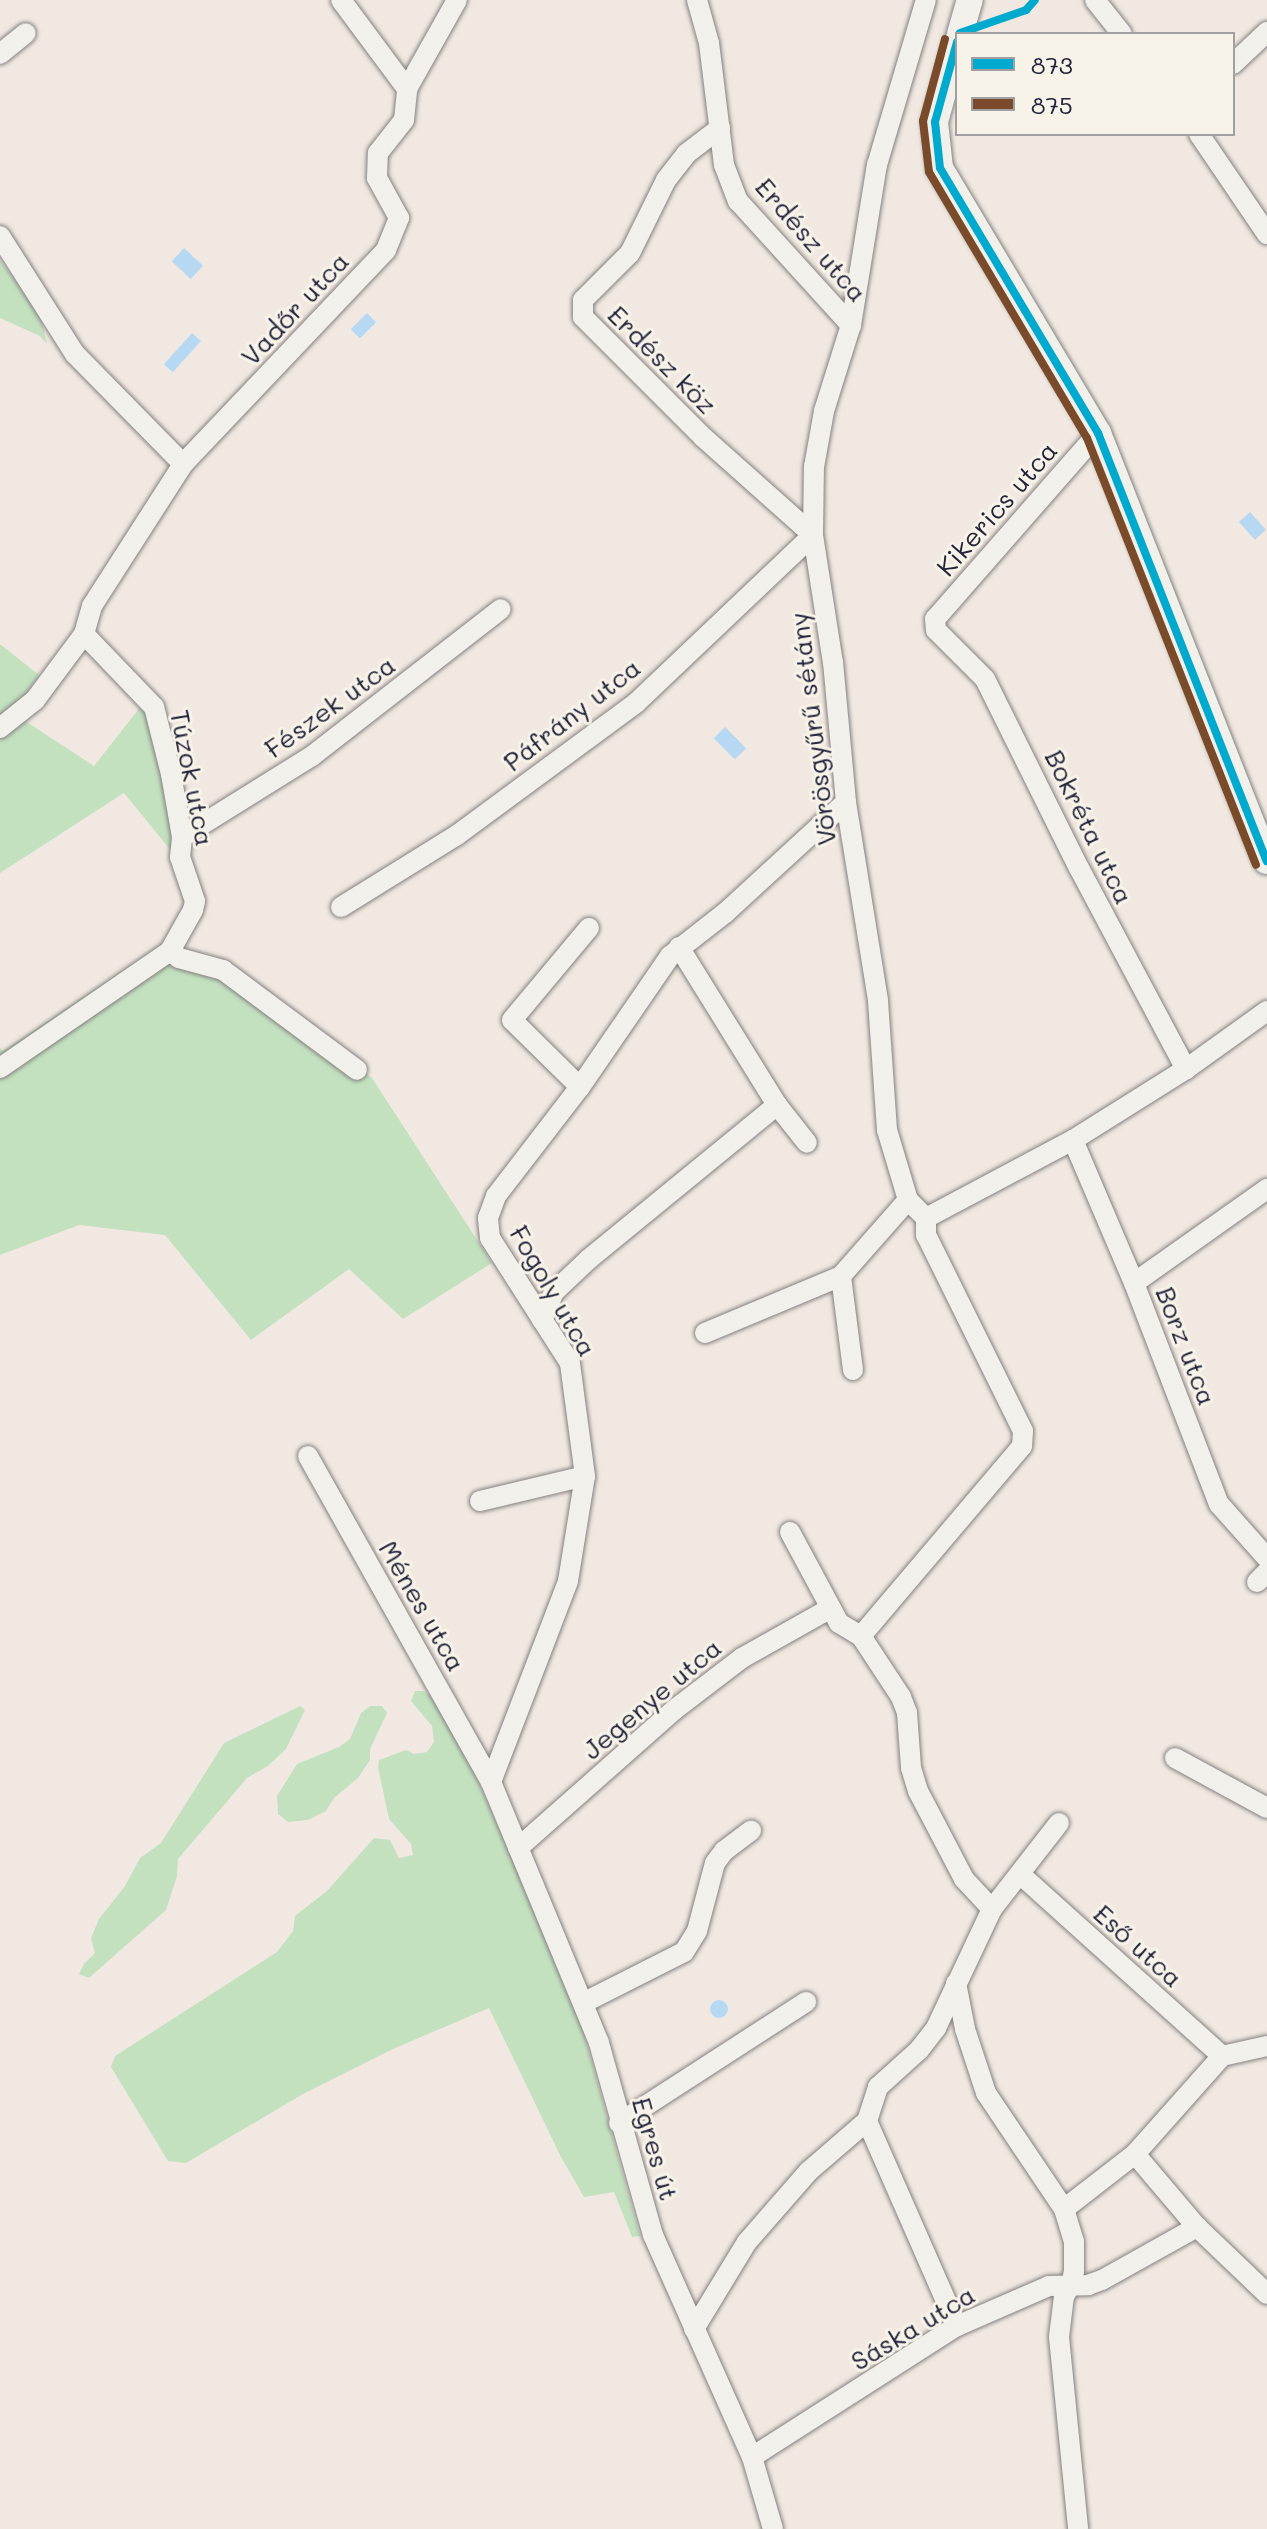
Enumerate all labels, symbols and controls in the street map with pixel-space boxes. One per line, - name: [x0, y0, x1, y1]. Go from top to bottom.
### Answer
- legend: [955, 32, 1235, 136]
- text: 873: [1031, 49, 1073, 80]
- text: 875: [1031, 89, 1073, 120]
- street label: Erdész utca: [749, 172, 873, 308]
- street label: Vadőr utca: [235, 246, 355, 372]
- street label: Erdész köz: [601, 299, 723, 421]
- street label: Kikerics utca: [930, 435, 1064, 583]
- street label: Vörösgyűrű sétány: [783, 611, 843, 847]
- street label: Fészek utca: [259, 649, 401, 765]
- street label: Páfrány utca: [497, 652, 647, 778]
- street label: Túzok utca: [164, 707, 220, 849]
- street label: Bokréta utca: [1038, 745, 1140, 909]
- street label: Fogoly utca: [503, 1220, 603, 1362]
- street label: Borz utca: [1149, 1282, 1223, 1410]
- street label: Ménes utca: [372, 1535, 472, 1677]
- street label: Jegenye utca: [576, 1632, 728, 1766]
- street label: Eső utca: [1087, 1898, 1189, 1994]
- street label: Egres út: [625, 2094, 685, 2204]
- street label: Sáska utca: [845, 2279, 981, 2377]

